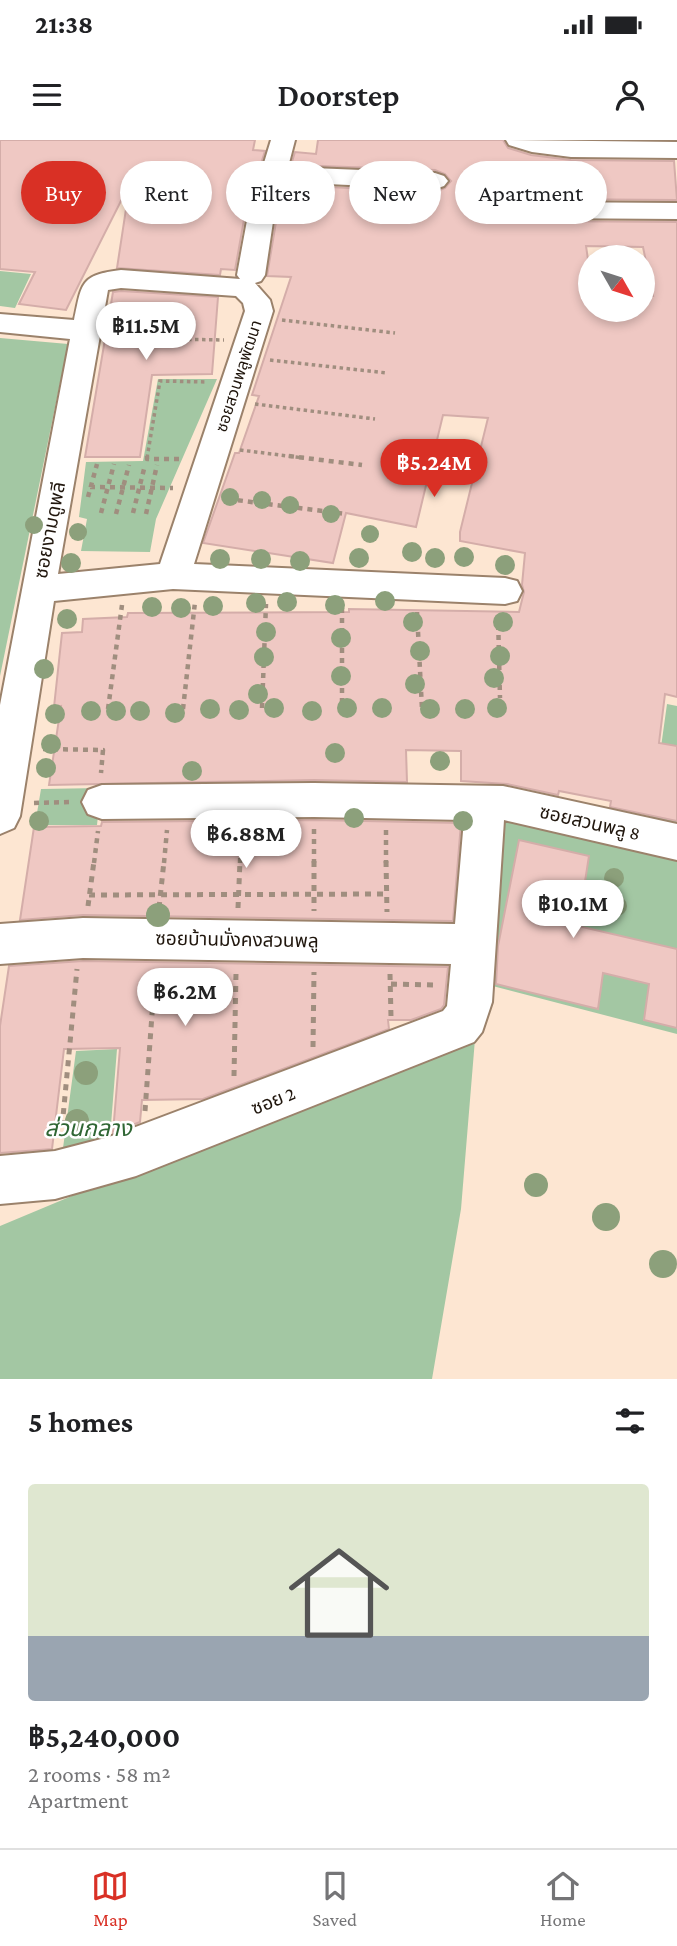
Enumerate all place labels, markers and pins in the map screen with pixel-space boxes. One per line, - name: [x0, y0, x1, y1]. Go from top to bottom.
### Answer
- pin: ฿11.5M: [89, 302, 203, 362]
- pin: ฿5.24M: [377, 440, 491, 499]
- pin: ฿6.88M: [189, 810, 303, 870]
- pin: ฿10.1M: [516, 880, 630, 940]
- pin: ฿6.2M: [136, 968, 234, 1028]

